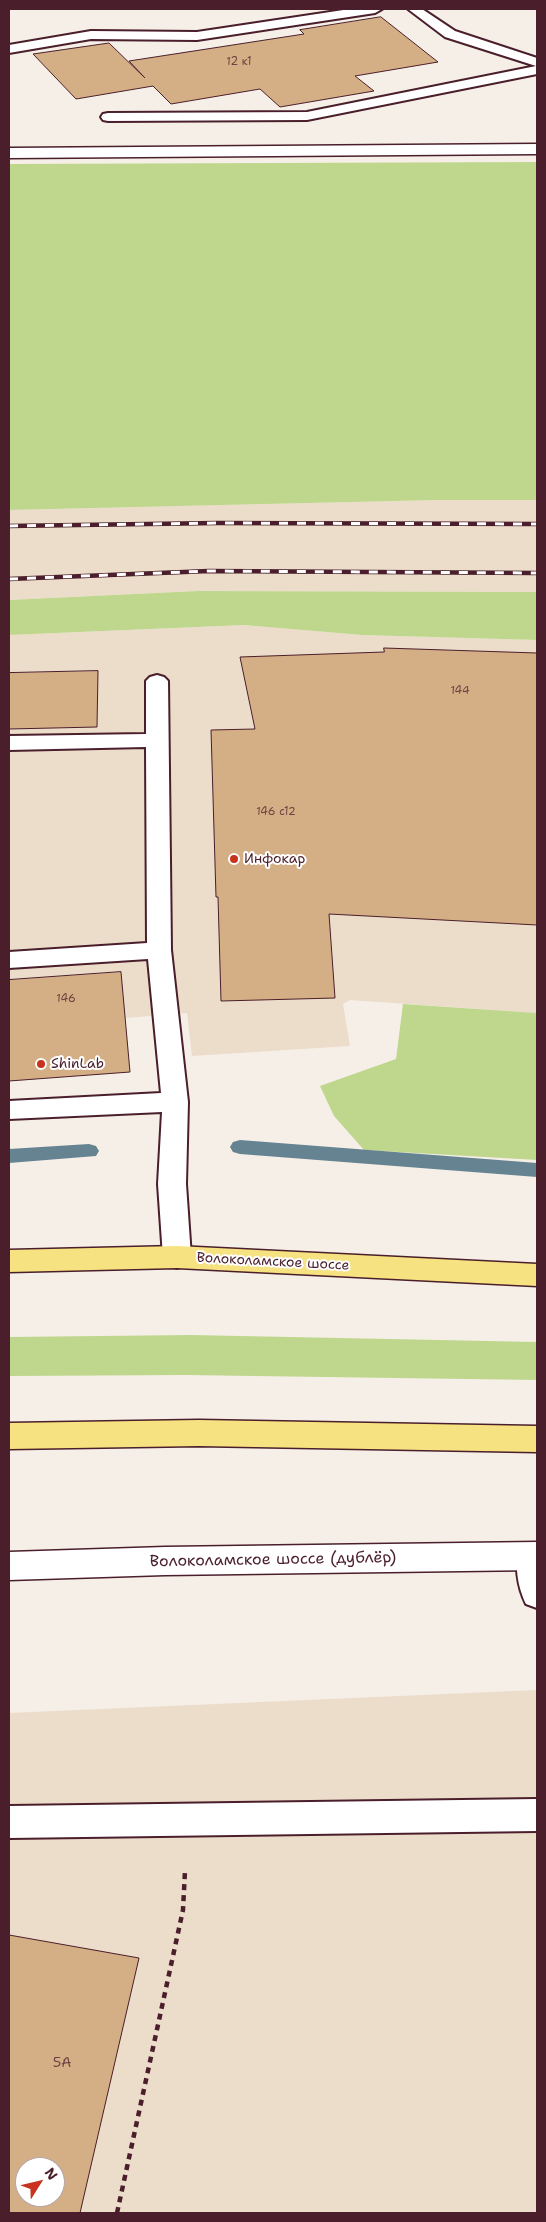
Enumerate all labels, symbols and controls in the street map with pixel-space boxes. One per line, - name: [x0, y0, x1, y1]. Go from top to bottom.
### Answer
- house number: 12 к1: [226, 55, 252, 69]
- house number: 144: [450, 684, 470, 698]
- house number: 146 с12: [256, 805, 296, 819]
- place label: Инфокар: [244, 851, 305, 867]
- marker: Инфокар: [228, 853, 240, 865]
- house number: 146: [56, 992, 76, 1006]
- place label: ShinLab: [51, 1056, 104, 1072]
- marker: ShinLab: [35, 1058, 47, 1070]
- street label: Волоколамское шоссе: [196, 1250, 350, 1274]
- street label: Волоколамское шоссе (дублёр): [150, 1548, 396, 1572]
- house number: 5А: [53, 2055, 71, 2071]
- north arrow: [15, 2157, 65, 2207]
- text: N: [41, 2164, 62, 2184]

